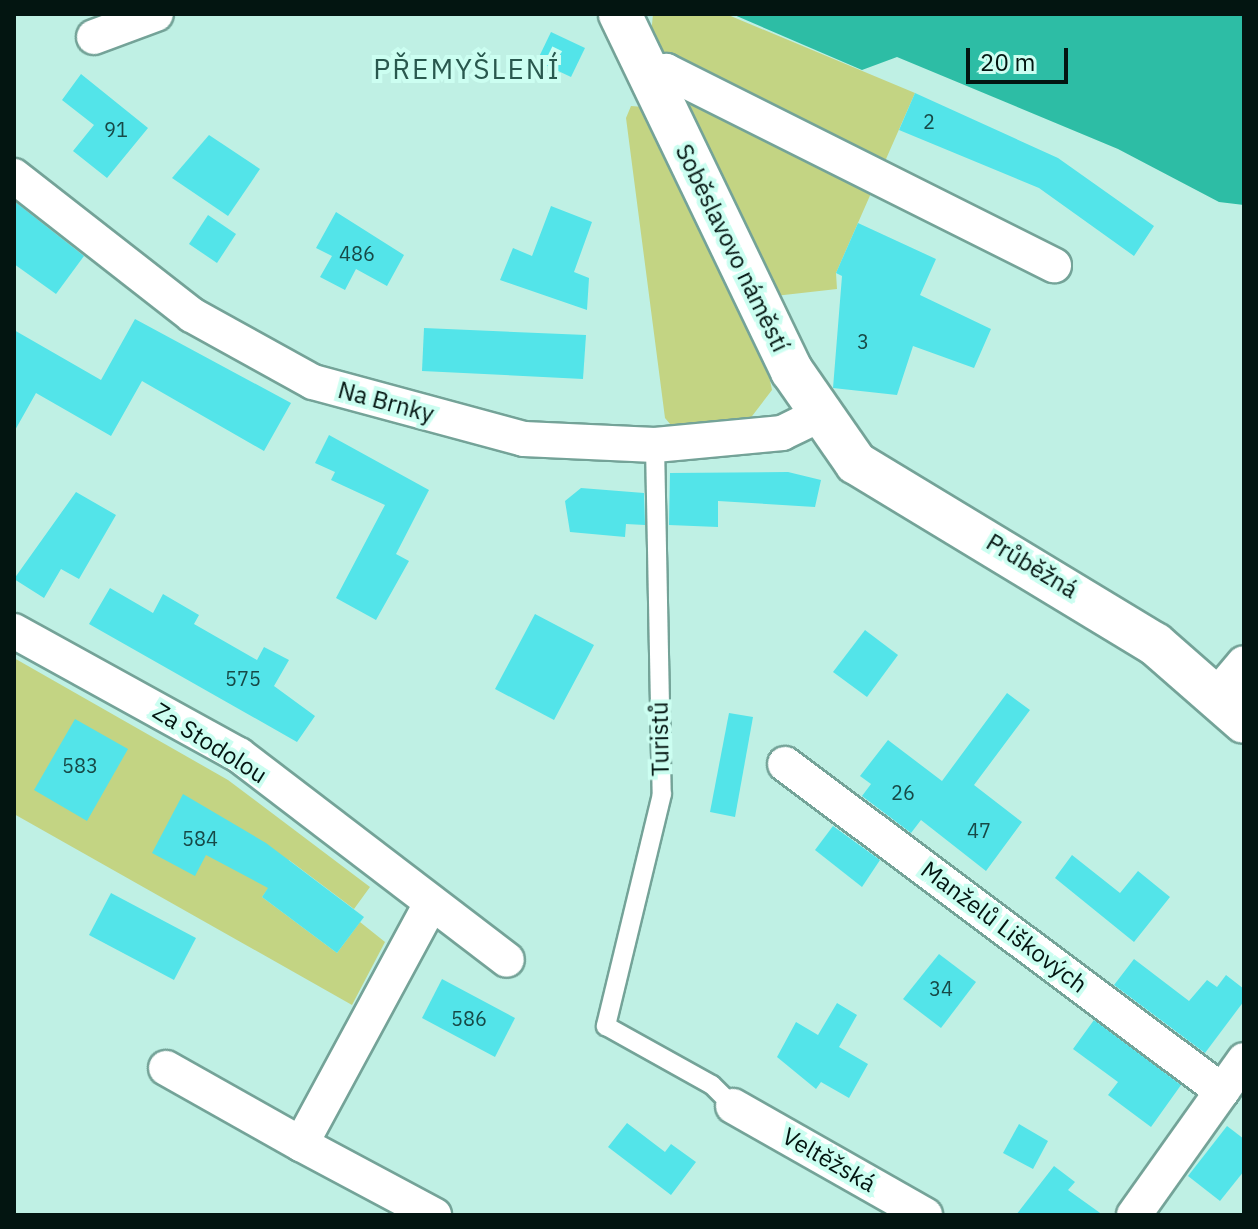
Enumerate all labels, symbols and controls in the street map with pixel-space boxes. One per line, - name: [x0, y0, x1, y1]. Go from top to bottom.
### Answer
- scale bar: [970, 32, 1072, 82]
- text: 20 m: [980, 46, 1035, 78]
- district label: PŘEMYŠLENÍ: [373, 52, 561, 86]
- house number: 2: [923, 109, 935, 133]
- house number: 91: [104, 117, 128, 141]
- street label: Soběslavovo náměstí: [669, 139, 795, 357]
- house number: 486: [339, 241, 375, 265]
- house number: 3: [857, 329, 869, 353]
- street label: Na Brnky: [335, 375, 437, 429]
- street label: Průběžná: [981, 528, 1083, 604]
- house number: 575: [225, 666, 261, 690]
- street label: Za Stodolou: [148, 697, 272, 789]
- street label: Turistů: [645, 701, 675, 777]
- house number: 583: [62, 753, 98, 777]
- house number: 26: [891, 780, 915, 804]
- house number: 47: [967, 818, 991, 842]
- house number: 584: [182, 826, 218, 850]
- street label: Manželů Liškových: [915, 855, 1093, 999]
- house number: 34: [929, 976, 953, 1000]
- house number: 586: [451, 1006, 487, 1030]
- street label: Veltěžská: [777, 1122, 881, 1198]

